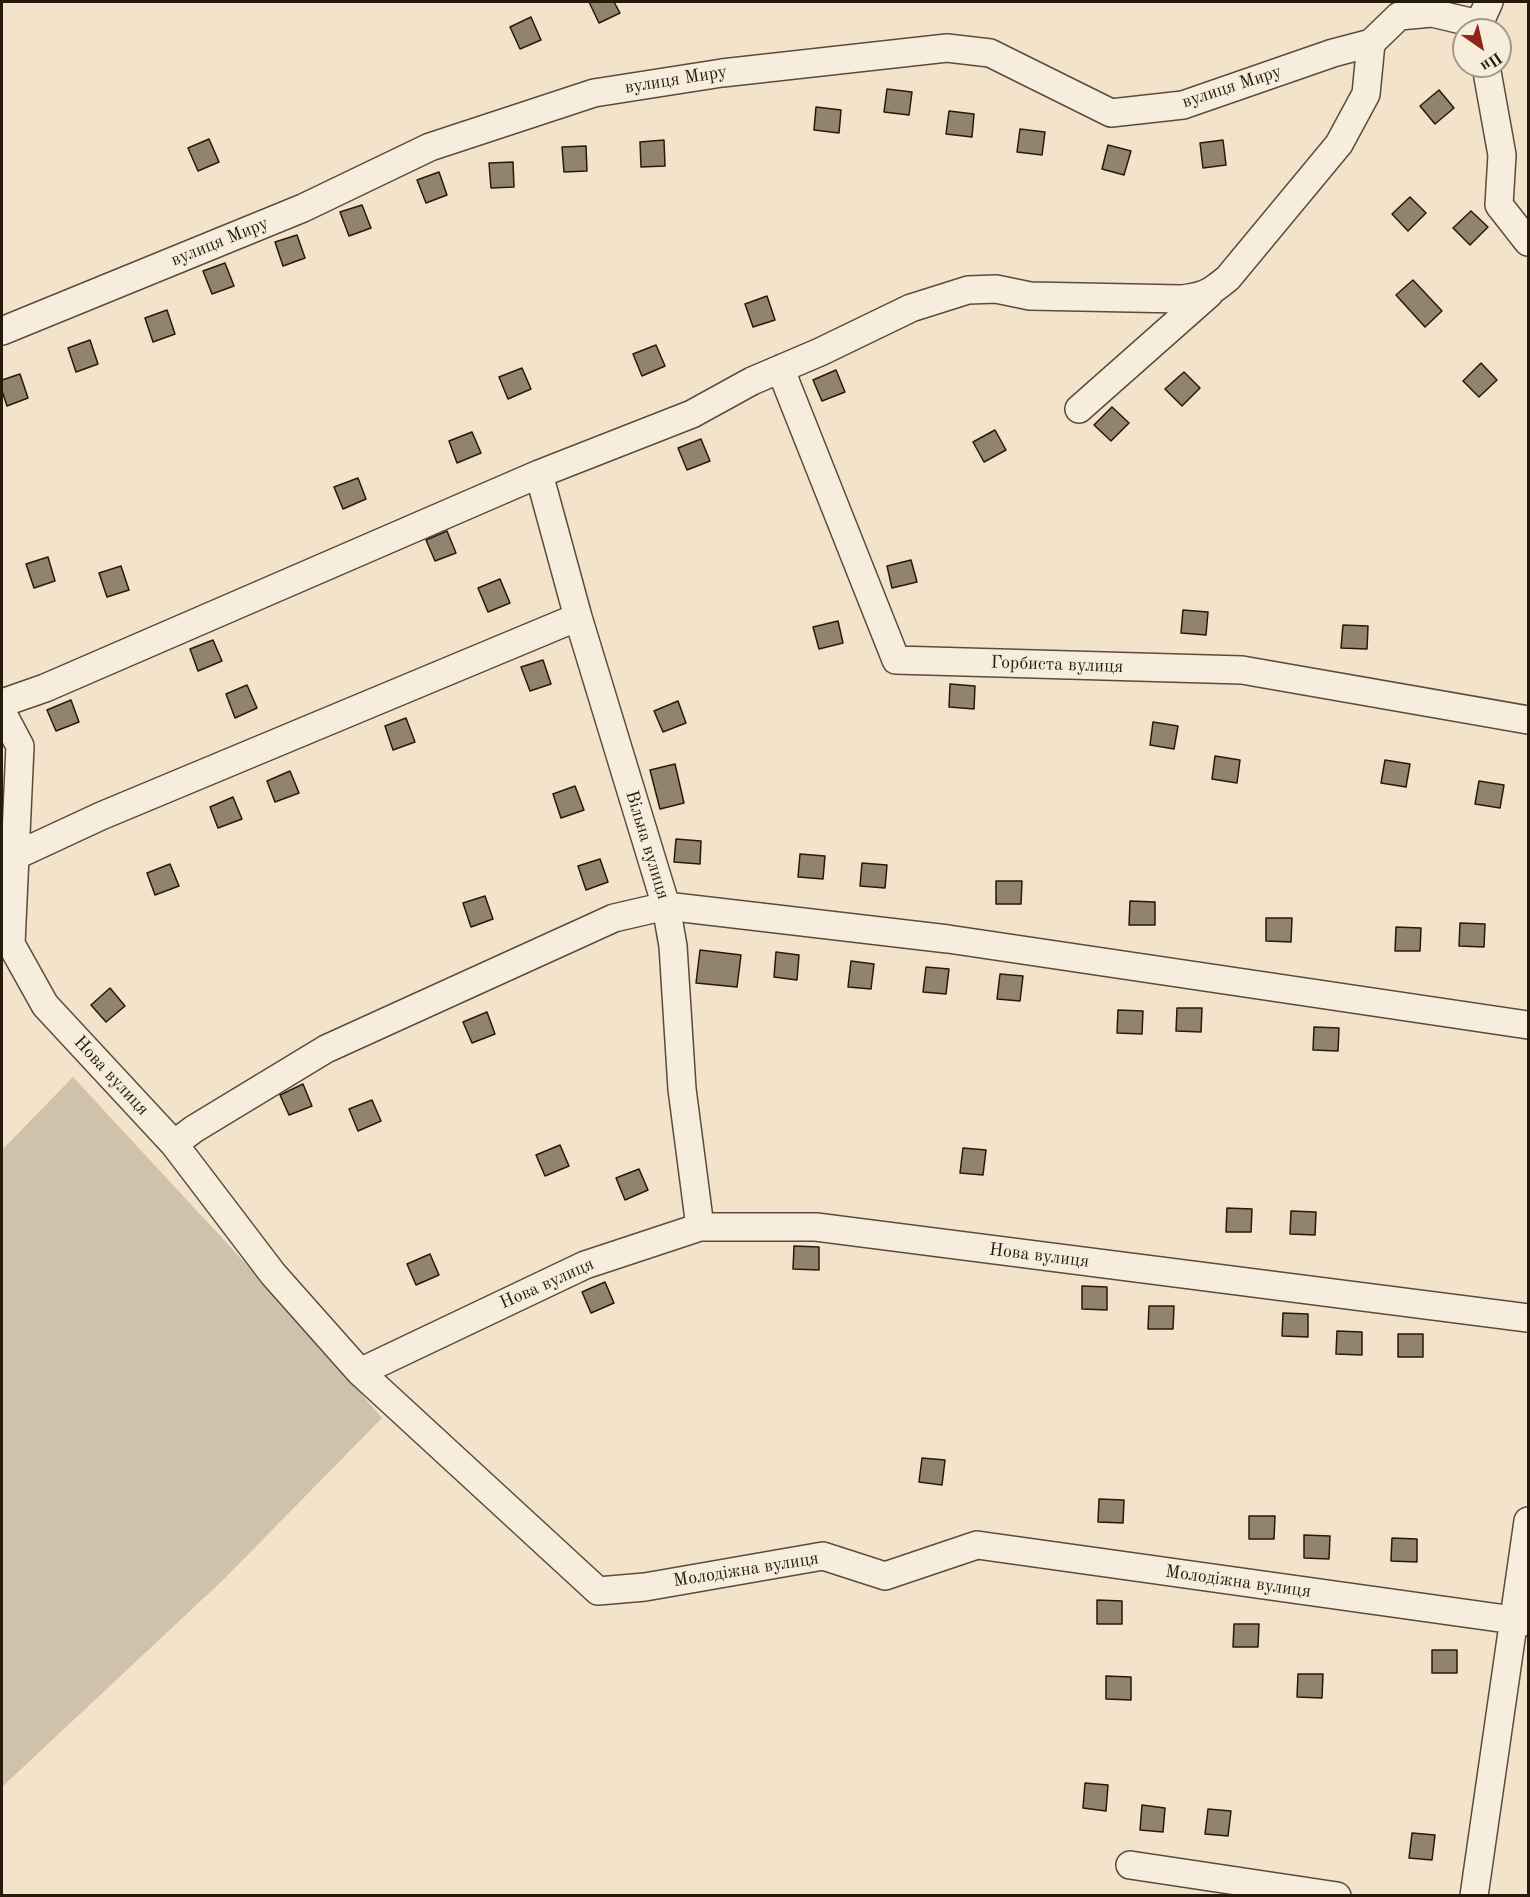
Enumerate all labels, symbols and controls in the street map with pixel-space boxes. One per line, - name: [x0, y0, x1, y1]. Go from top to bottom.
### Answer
- north arrow: [1452, 18, 1512, 78]
- text: Пн: [1477, 48, 1505, 74]
- street label: вулиця Миру: [623, 61, 729, 99]
- street label: вулиця Миру: [1179, 61, 1285, 113]
- street label: вулиця Миру: [168, 213, 272, 271]
- street label: Горбиста вулиця: [990, 652, 1124, 678]
- street label: Вільна вулиця: [620, 788, 674, 902]
- street label: Нова вулиця: [69, 1032, 153, 1120]
- street label: Нова вулиця: [988, 1239, 1090, 1273]
- street label: Нова вулиця: [497, 1254, 597, 1314]
- street label: Молодіжна вулиця: [672, 1548, 820, 1592]
- street label: Молодіжна вулиця: [1164, 1561, 1312, 1603]

